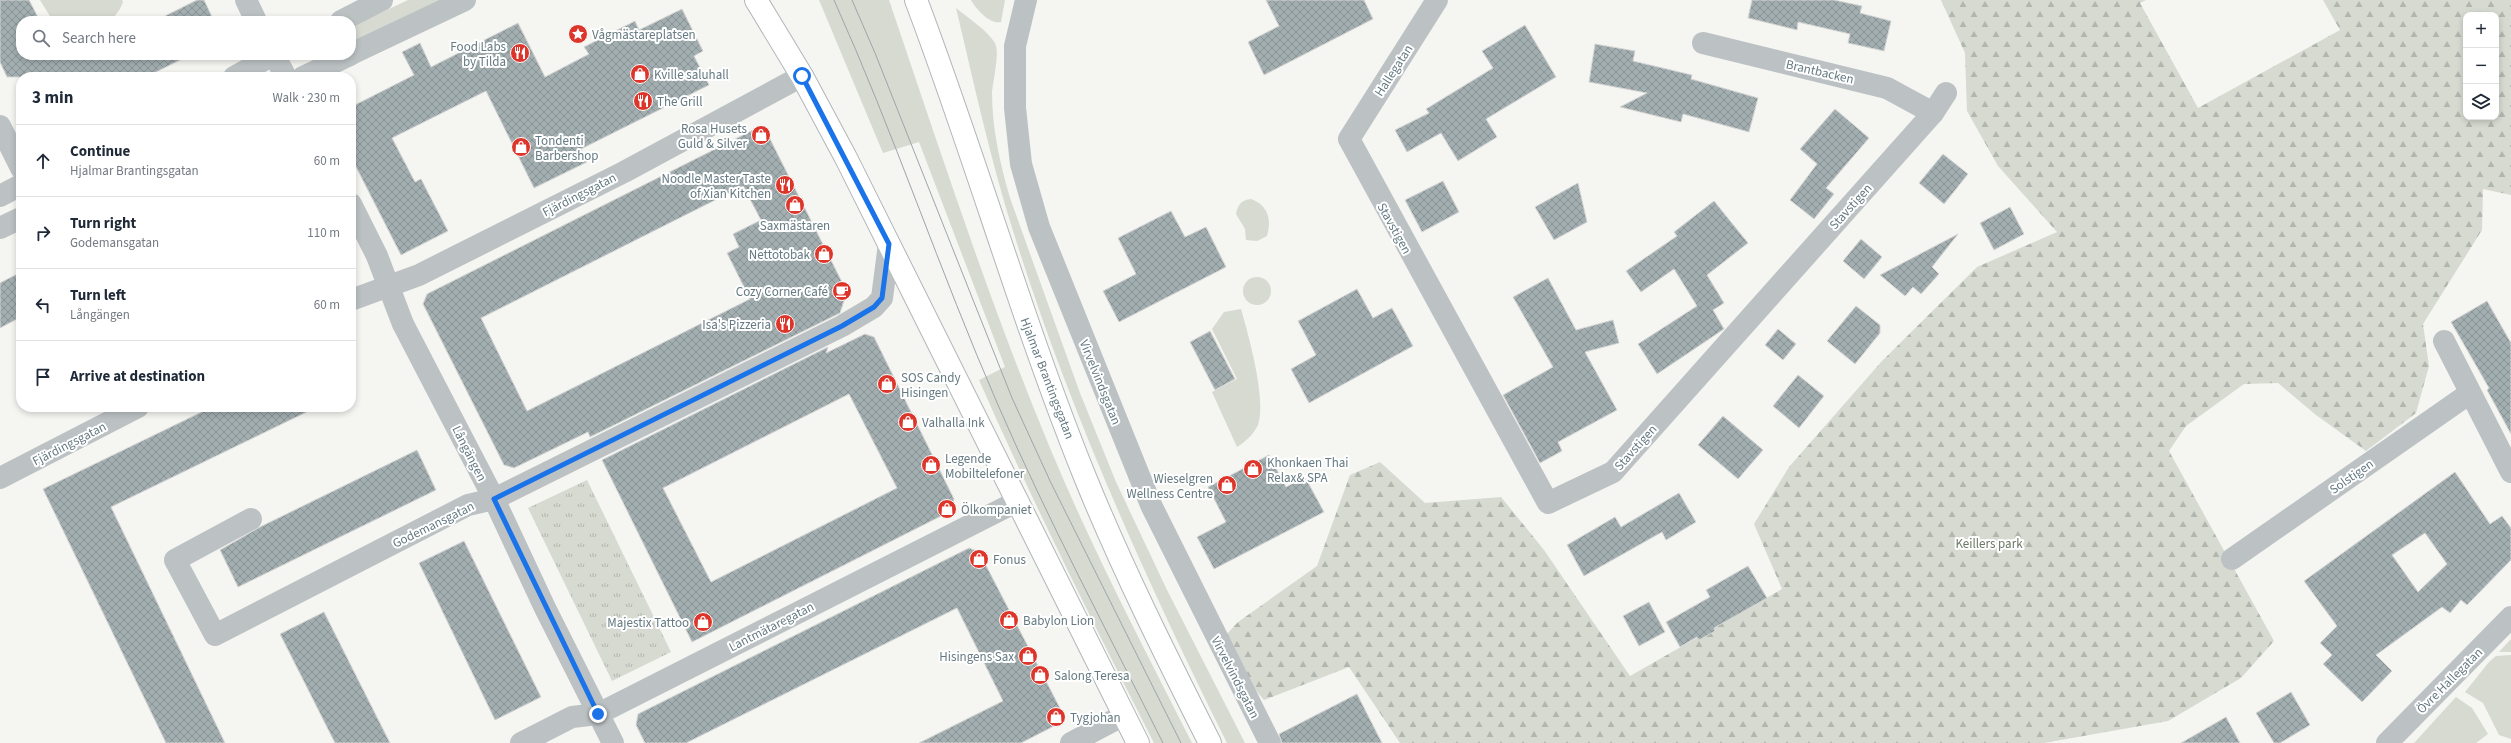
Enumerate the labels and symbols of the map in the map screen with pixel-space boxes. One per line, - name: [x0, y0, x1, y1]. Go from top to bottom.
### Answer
- place icon: Vågmästareplatsen: [567, 23, 589, 45]
- place label: Vågmästareplatsen: [592, 26, 696, 44]
- place label: Food Labs by Tilda: [450, 38, 507, 71]
- street label: Hallegatan: [1370, 41, 1417, 100]
- restaurant icon: Food Labs by Tilda: [509, 42, 531, 64]
- street label: Brantbacken: [1784, 55, 1855, 89]
- shop icon: Kville saluhall: [629, 63, 651, 85]
- place label: Kville saluhall: [654, 66, 729, 84]
- route start: [793, 67, 811, 85]
- restaurant icon: The Grill: [632, 90, 654, 112]
- place label: The Grill: [657, 93, 702, 111]
- place label: Rosa Husets Guld & Silver: [678, 120, 748, 153]
- shop icon: Rosa Husets Guld & Silver: [750, 124, 772, 146]
- place label: Tondenti Barbershop: [535, 132, 599, 165]
- shop icon: Tondenti Barbershop: [510, 136, 532, 158]
- street label: Fjärdingsgatan: [539, 169, 619, 221]
- place label: Noodle Master Taste of Xian Kitchen: [662, 170, 771, 203]
- restaurant icon: Noodle Master Taste of Xian Kitchen: [774, 174, 796, 196]
- street label: Stavstigen: [1825, 180, 1876, 234]
- shop icon: Saxmästaren: [784, 194, 806, 216]
- street label: Stavstigen: [1373, 200, 1416, 257]
- place label: Saxmästaren: [760, 217, 830, 235]
- shop icon: Nettotobak: [813, 243, 835, 265]
- place label: Nettotobak: [749, 246, 811, 264]
- cafe icon: Cozy Corner Café: [831, 280, 853, 302]
- place label: Cozy Corner Café: [736, 283, 828, 301]
- restaurant icon: Isa's Pizzeria: [774, 313, 796, 335]
- street label: Hjalmar Brantingsgatan: [1016, 315, 1079, 442]
- place label: Isa's Pizzeria: [702, 316, 771, 334]
- street label: Virvelvindsgatan: [1075, 337, 1125, 427]
- place label: SOS Candy Hisingen: [901, 369, 961, 402]
- shop icon: SOS Candy Hisingen: [876, 373, 898, 395]
- shop icon: Valhalla Ink: [897, 411, 919, 433]
- place label: Valhalla Ink: [922, 414, 985, 432]
- street label: Fjärdingsgatan: [29, 418, 109, 470]
- street label: Stavstigen: [1610, 421, 1661, 475]
- street label: Långängen: [447, 423, 491, 484]
- place label: Legende Mobiltelefoner: [945, 450, 1025, 483]
- shop icon: Legende Mobiltelefoner: [920, 454, 942, 476]
- place label: Khonkaen Thai Relax& SPA: [1267, 454, 1349, 487]
- street label: Solstigen: [2326, 455, 2377, 499]
- shop icon: Khonkaen Thai Relax& SPA: [1242, 458, 1264, 480]
- place label: Wieselgren Wellness Centre: [1126, 470, 1213, 503]
- shop icon: Wieselgren Wellness Centre: [1216, 474, 1238, 496]
- street label: Godemansgatan: [389, 497, 477, 553]
- shop icon: Ölkompaniet: [936, 498, 958, 520]
- place label: Ölkompaniet: [961, 501, 1032, 519]
- park label: Keillers park: [1955, 535, 2023, 553]
- shop icon: Fonus: [968, 548, 990, 570]
- place label: Fonus: [993, 551, 1026, 569]
- street label: Lantmätaregatan: [726, 598, 817, 656]
- shop icon: Babylon Lion: [998, 609, 1020, 631]
- shop icon: Majestix Tattoo: [692, 611, 714, 633]
- place label: Babylon Lion: [1023, 612, 1094, 630]
- place label: Majestix Tattoo: [607, 614, 689, 632]
- street label: Virvelvindsgatan: [1207, 633, 1264, 722]
- street label: Övre Hallegatan: [2413, 644, 2487, 718]
- shop icon: Hisingens Sax: [1017, 645, 1039, 667]
- place label: Hisingens Sax: [939, 648, 1014, 666]
- shop icon: Salong Teresa: [1029, 664, 1051, 686]
- place label: Salong Teresa: [1054, 667, 1130, 685]
- route end: [589, 705, 607, 723]
- shop icon: Tygjohan: [1045, 706, 1067, 728]
- place label: Tygjohan: [1070, 709, 1121, 727]

